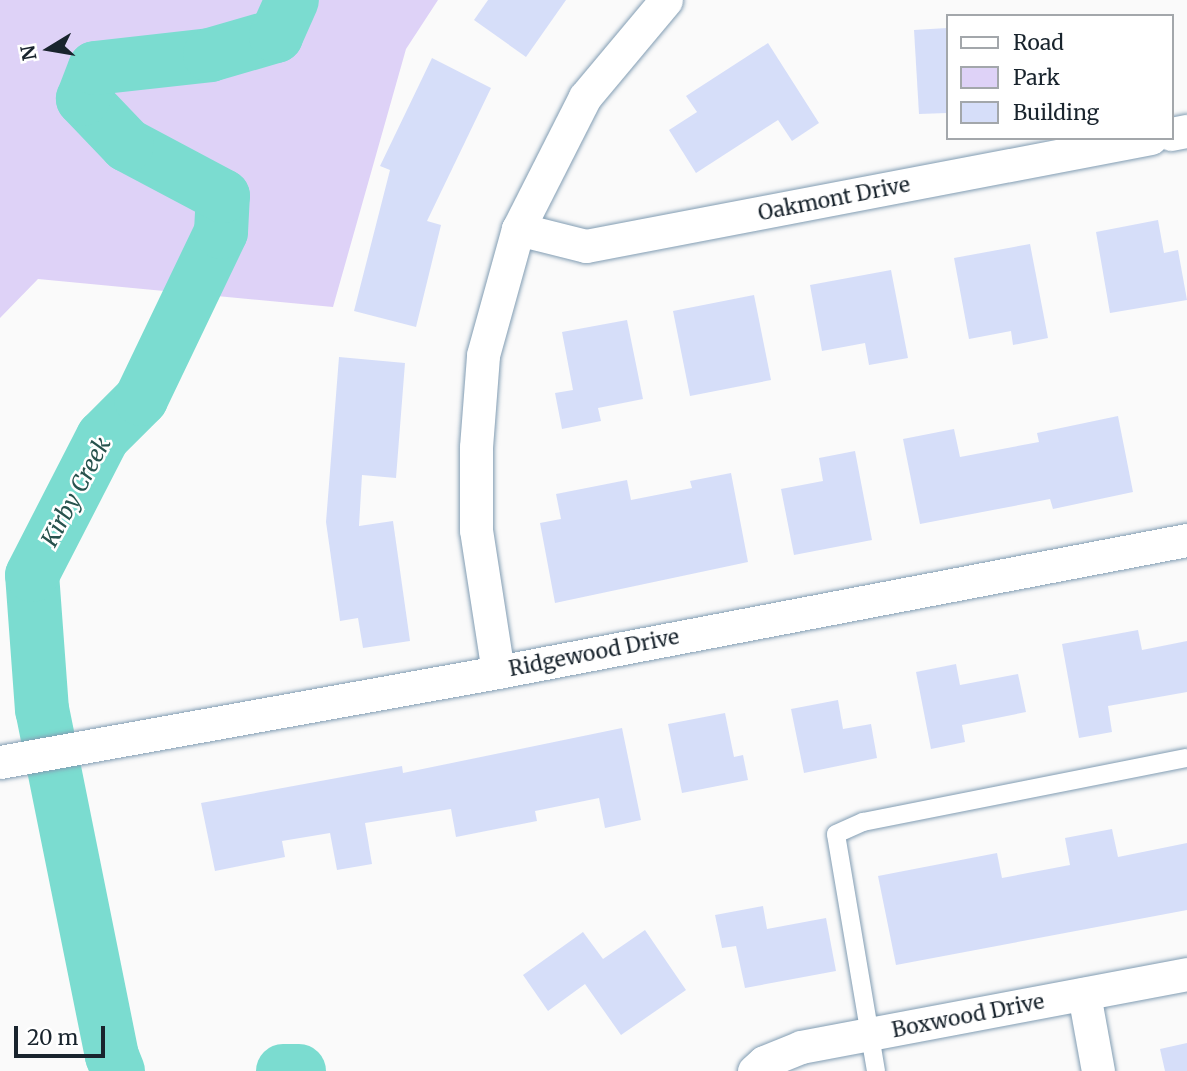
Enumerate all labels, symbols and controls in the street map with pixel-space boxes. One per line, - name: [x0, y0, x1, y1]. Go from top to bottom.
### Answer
- north arrow: [14, 14, 84, 84]
- legend: [946, 14, 1173, 140]
- text: Road: [1013, 29, 1064, 56]
- text: N: [15, 43, 42, 63]
- text: Park: [1013, 64, 1060, 91]
- text: Building: [1013, 99, 1099, 126]
- street label: Oakmont Drive: [756, 172, 912, 226]
- water label: Kirby Creek: [36, 433, 116, 551]
- street label: Ridgewood Drive: [507, 624, 681, 682]
- street label: Boxwood Drive: [890, 989, 1046, 1043]
- scale bar: [18, 1012, 108, 1056]
- text: 20 m: [27, 1024, 78, 1051]

